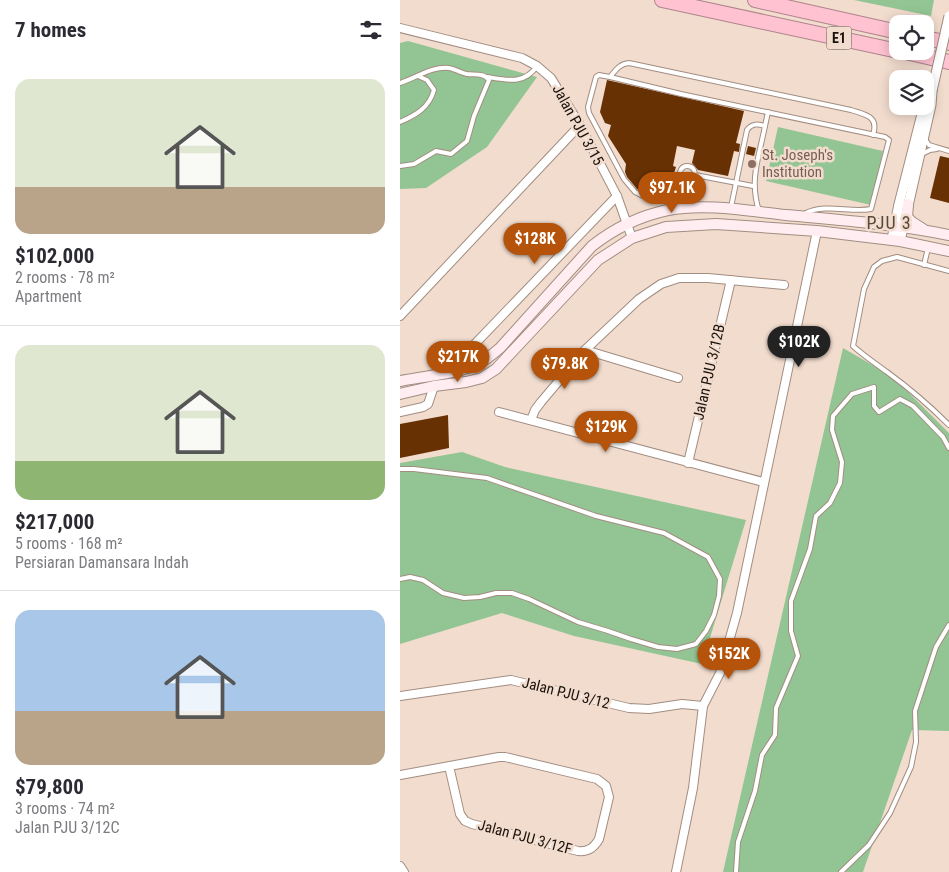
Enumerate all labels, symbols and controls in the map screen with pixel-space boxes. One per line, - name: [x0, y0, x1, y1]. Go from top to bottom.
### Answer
- map controls: [889, 15, 934, 115]
- button: locate: [889, 15, 934, 60]
- icon: filters: [357, 16, 385, 44]
- text: 7 homes: [15, 18, 86, 42]
- road number: E1: [826, 26, 852, 49]
- button: layers: [889, 70, 934, 115]
- street label: Jalan PJU 3/15: [548, 81, 608, 169]
- icon: home: [155, 112, 245, 202]
- place label: St. Joseph's Institution: [762, 146, 833, 181]
- marker: St. Joseph's Institution: [746, 158, 758, 170]
- pin: $97.1K: [631, 172, 713, 214]
- text: $97.1K: [649, 178, 695, 197]
- district label: PJU 3: [866, 212, 912, 233]
- pin: $128K: [500, 222, 570, 265]
- text: $128K: [514, 229, 556, 248]
- text: $102,000: [15, 244, 94, 268]
- text: 2 rooms · 78 m²: [15, 268, 115, 287]
- text: Apartment: [15, 287, 82, 306]
- street label: Jalan PJU 3/12B: [689, 322, 729, 422]
- pin: $102K: [764, 326, 834, 368]
- text: $102K: [778, 332, 820, 351]
- pin: $217K: [423, 340, 493, 383]
- text: $217K: [437, 347, 479, 366]
- pin: $79.8K: [524, 348, 606, 390]
- text: $79.8K: [542, 354, 588, 373]
- icon: home: [155, 377, 245, 467]
- pin: $129K: [571, 410, 641, 453]
- text: $129K: [585, 417, 627, 436]
- text: $217,000: [15, 510, 94, 534]
- text: 5 rooms · 168 m²: [15, 534, 123, 553]
- text: Persiaran Damansara Indah: [15, 553, 189, 572]
- pin: $152K: [694, 638, 764, 680]
- icon: home: [155, 642, 245, 732]
- text: $152K: [708, 644, 750, 663]
- street label: Jalan PJU 3/12: [520, 673, 612, 713]
- text: $79,800: [15, 775, 84, 799]
- text: 3 rooms · 74 m²: [15, 799, 115, 818]
- street label: Jalan PJU 3/12F: [476, 816, 574, 858]
- text: Jalan PJU 3/12C: [15, 818, 120, 837]

